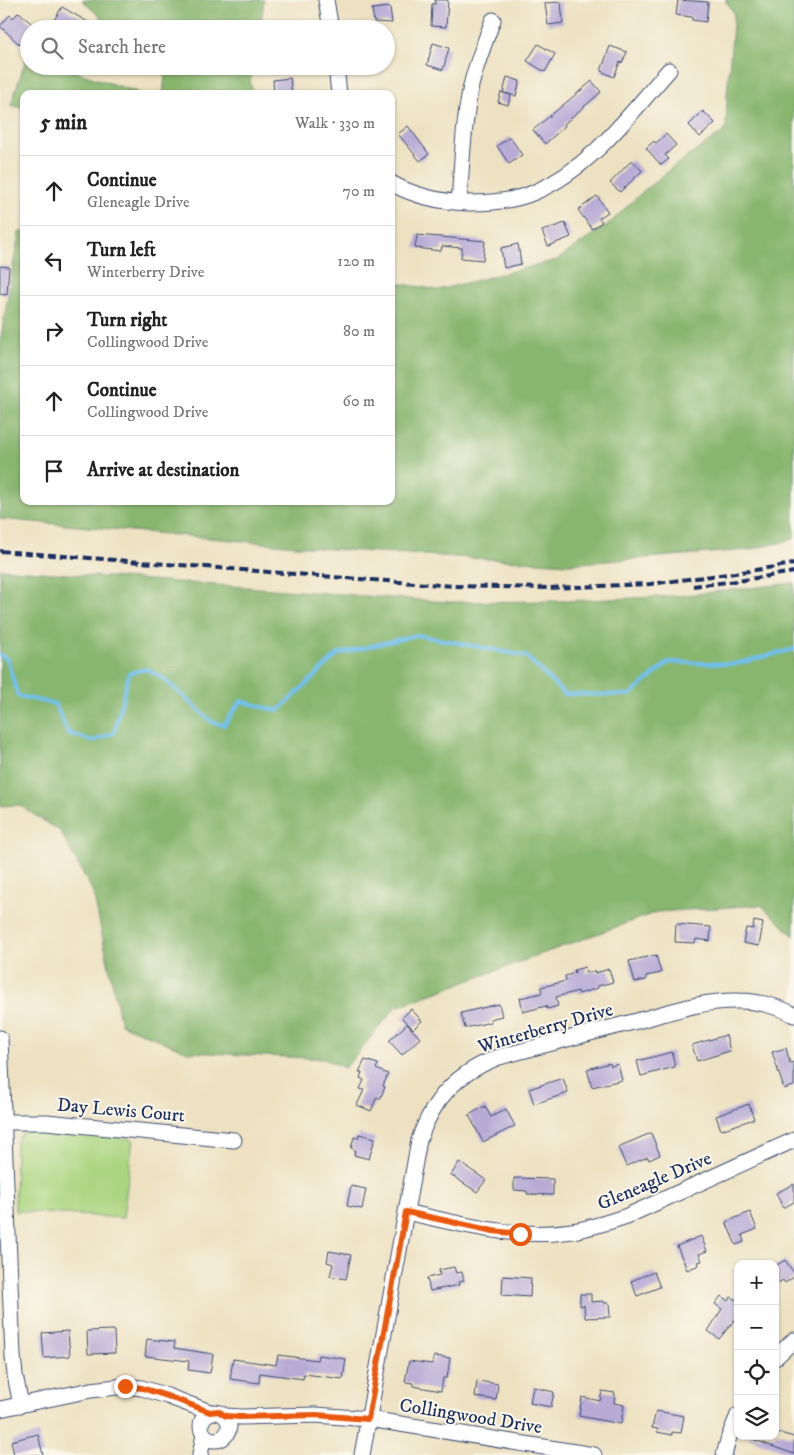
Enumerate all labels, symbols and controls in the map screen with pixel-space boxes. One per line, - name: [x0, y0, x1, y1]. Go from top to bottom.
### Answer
- search box: [20, 20, 395, 75]
- icon: search: [38, 34, 66, 62]
- text: Search here: [78, 36, 166, 59]
- text: 5 min: [40, 110, 87, 136]
- text: Walk · 330 m: [295, 113, 375, 133]
- text: Continue: [87, 169, 157, 192]
- icon: ahead: [40, 177, 68, 205]
- text: 70 m: [343, 181, 375, 201]
- text: Gleneagle Drive: [87, 192, 190, 212]
- text: Turn left: [87, 239, 156, 262]
- icon: left: [40, 247, 68, 275]
- text: 120 m: [337, 251, 375, 271]
- text: Winterberry Drive: [87, 262, 204, 282]
- text: Turn right: [87, 309, 167, 332]
- icon: right: [40, 317, 68, 345]
- text: 80 m: [343, 321, 375, 341]
- text: Collingwood Drive: [87, 332, 208, 352]
- text: Continue: [87, 379, 157, 402]
- icon: ahead: [40, 387, 68, 415]
- text: 60 m: [343, 391, 375, 411]
- text: Collingwood Drive: [87, 402, 208, 422]
- icon: arrive: [40, 457, 68, 485]
- text: Arrive at destination: [87, 459, 239, 482]
- street label: Winterberry Drive: [474, 998, 616, 1059]
- street label: Day Lewis Court: [56, 1093, 186, 1128]
- street label: Gleneagle Drive: [594, 1147, 715, 1216]
- route start: [509, 1223, 532, 1246]
- map controls: [734, 1260, 779, 1440]
- button: +: [734, 1260, 779, 1305]
- button: −: [734, 1305, 779, 1350]
- button: locate: [734, 1350, 779, 1395]
- route end: [114, 1375, 137, 1398]
- street label: Collingwood Drive: [398, 1394, 544, 1439]
- button: layers: [734, 1395, 779, 1440]

